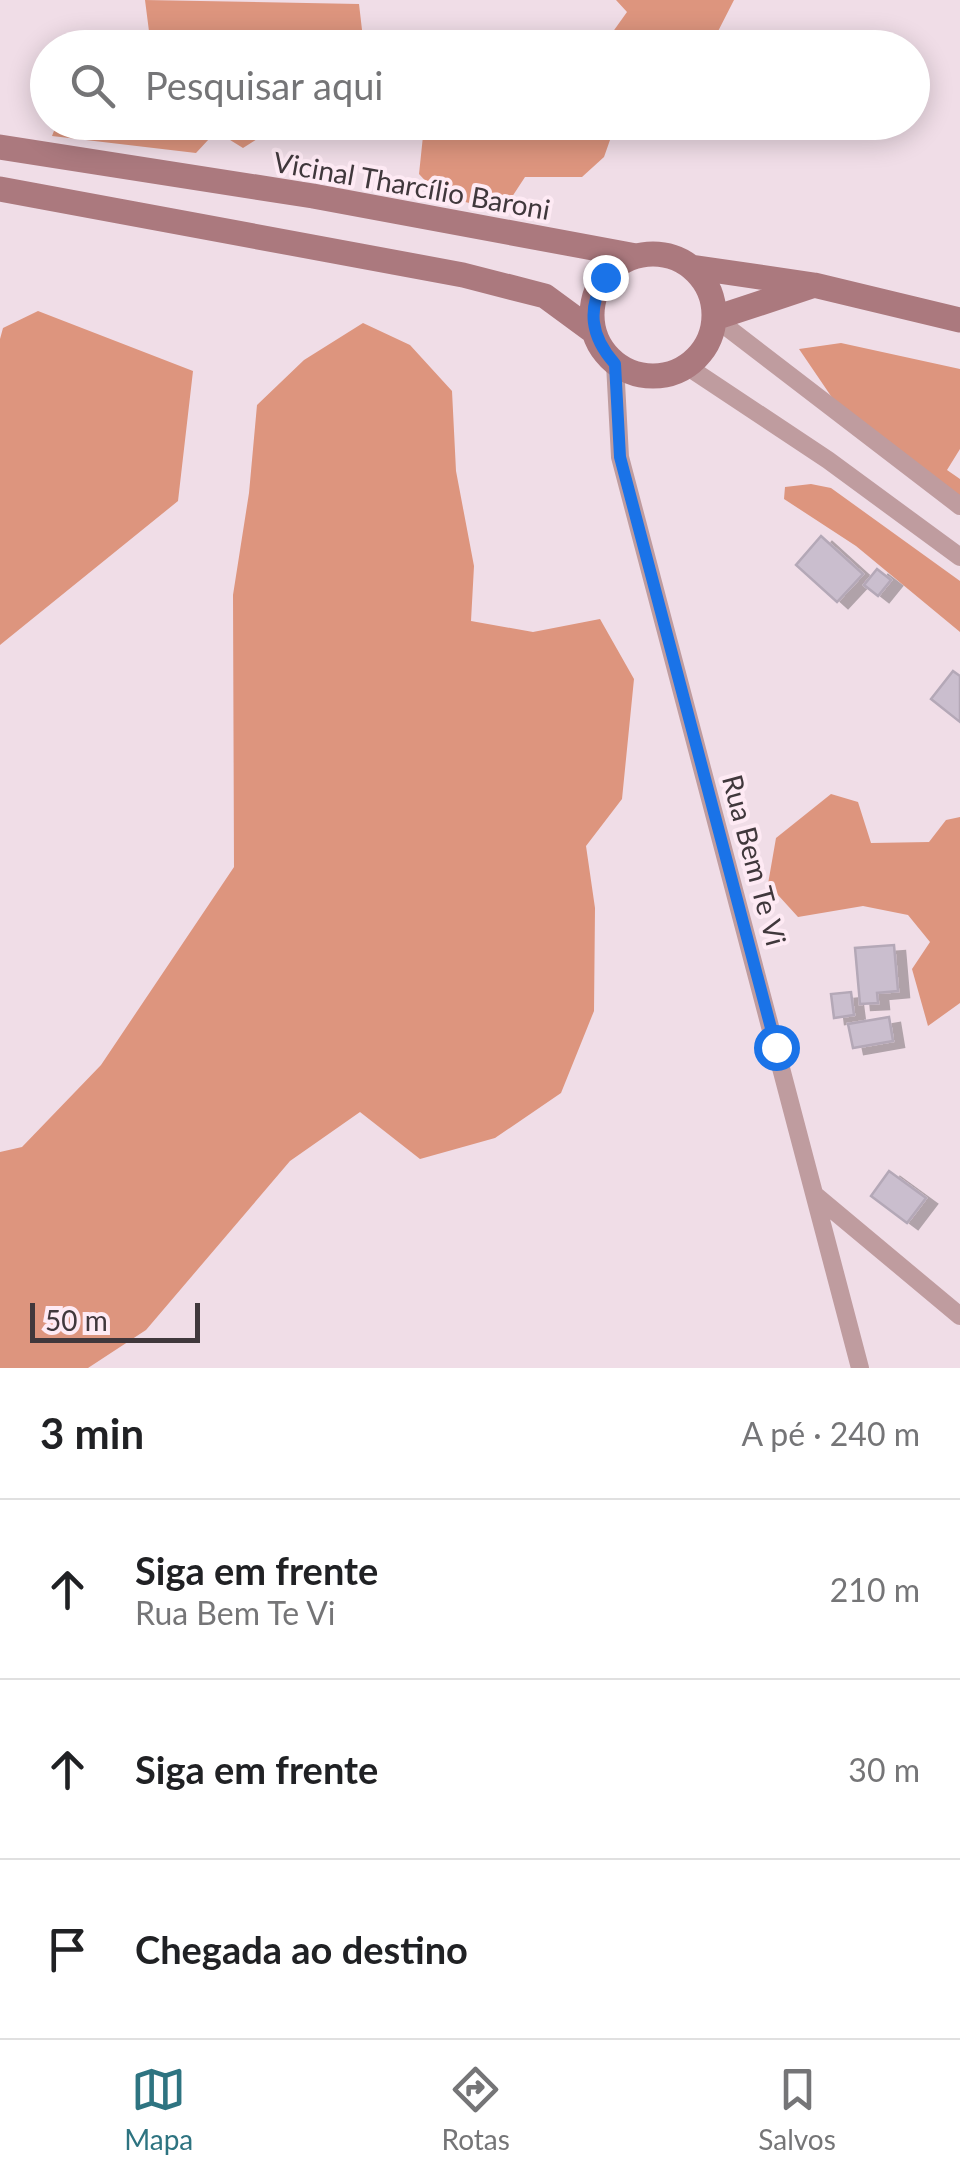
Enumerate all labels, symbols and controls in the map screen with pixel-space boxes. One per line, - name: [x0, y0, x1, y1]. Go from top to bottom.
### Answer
- search box: [30, 30, 930, 140]
- icon: search: [65, 58, 120, 113]
- text: Pesquisar aqui: [145, 62, 384, 108]
- street label: Vicinal Tharcílio Baroni: [271, 144, 553, 226]
- route end: [583, 255, 629, 301]
- street label: Rua Bem Te Vi: [716, 771, 794, 949]
- route start: [754, 1025, 800, 1071]
- scale bar: [30, 1298, 200, 1342]
- text: 50 m: [45, 1303, 108, 1337]
- text: 3 min: [40, 1408, 144, 1458]
- text: A pé · 240 m: [741, 1414, 920, 1453]
- text: Siga em frente: [135, 1547, 378, 1593]
- icon: ahead: [40, 1562, 95, 1617]
- text: 210 m: [830, 1570, 920, 1609]
- text: Rua Bem Te Vi: [135, 1593, 336, 1632]
- icon: ahead: [40, 1742, 95, 1797]
- text: Siga em frente: [135, 1746, 378, 1792]
- text: 30 m: [848, 1750, 920, 1789]
- icon: arrive: [40, 1922, 95, 1977]
- text: Chegada ao destino: [135, 1926, 468, 1972]
- tab: Mapa: [124, 2062, 193, 2156]
- tab: Rotas: [442, 2062, 510, 2156]
- tab: Salvos: [758, 2062, 836, 2156]

